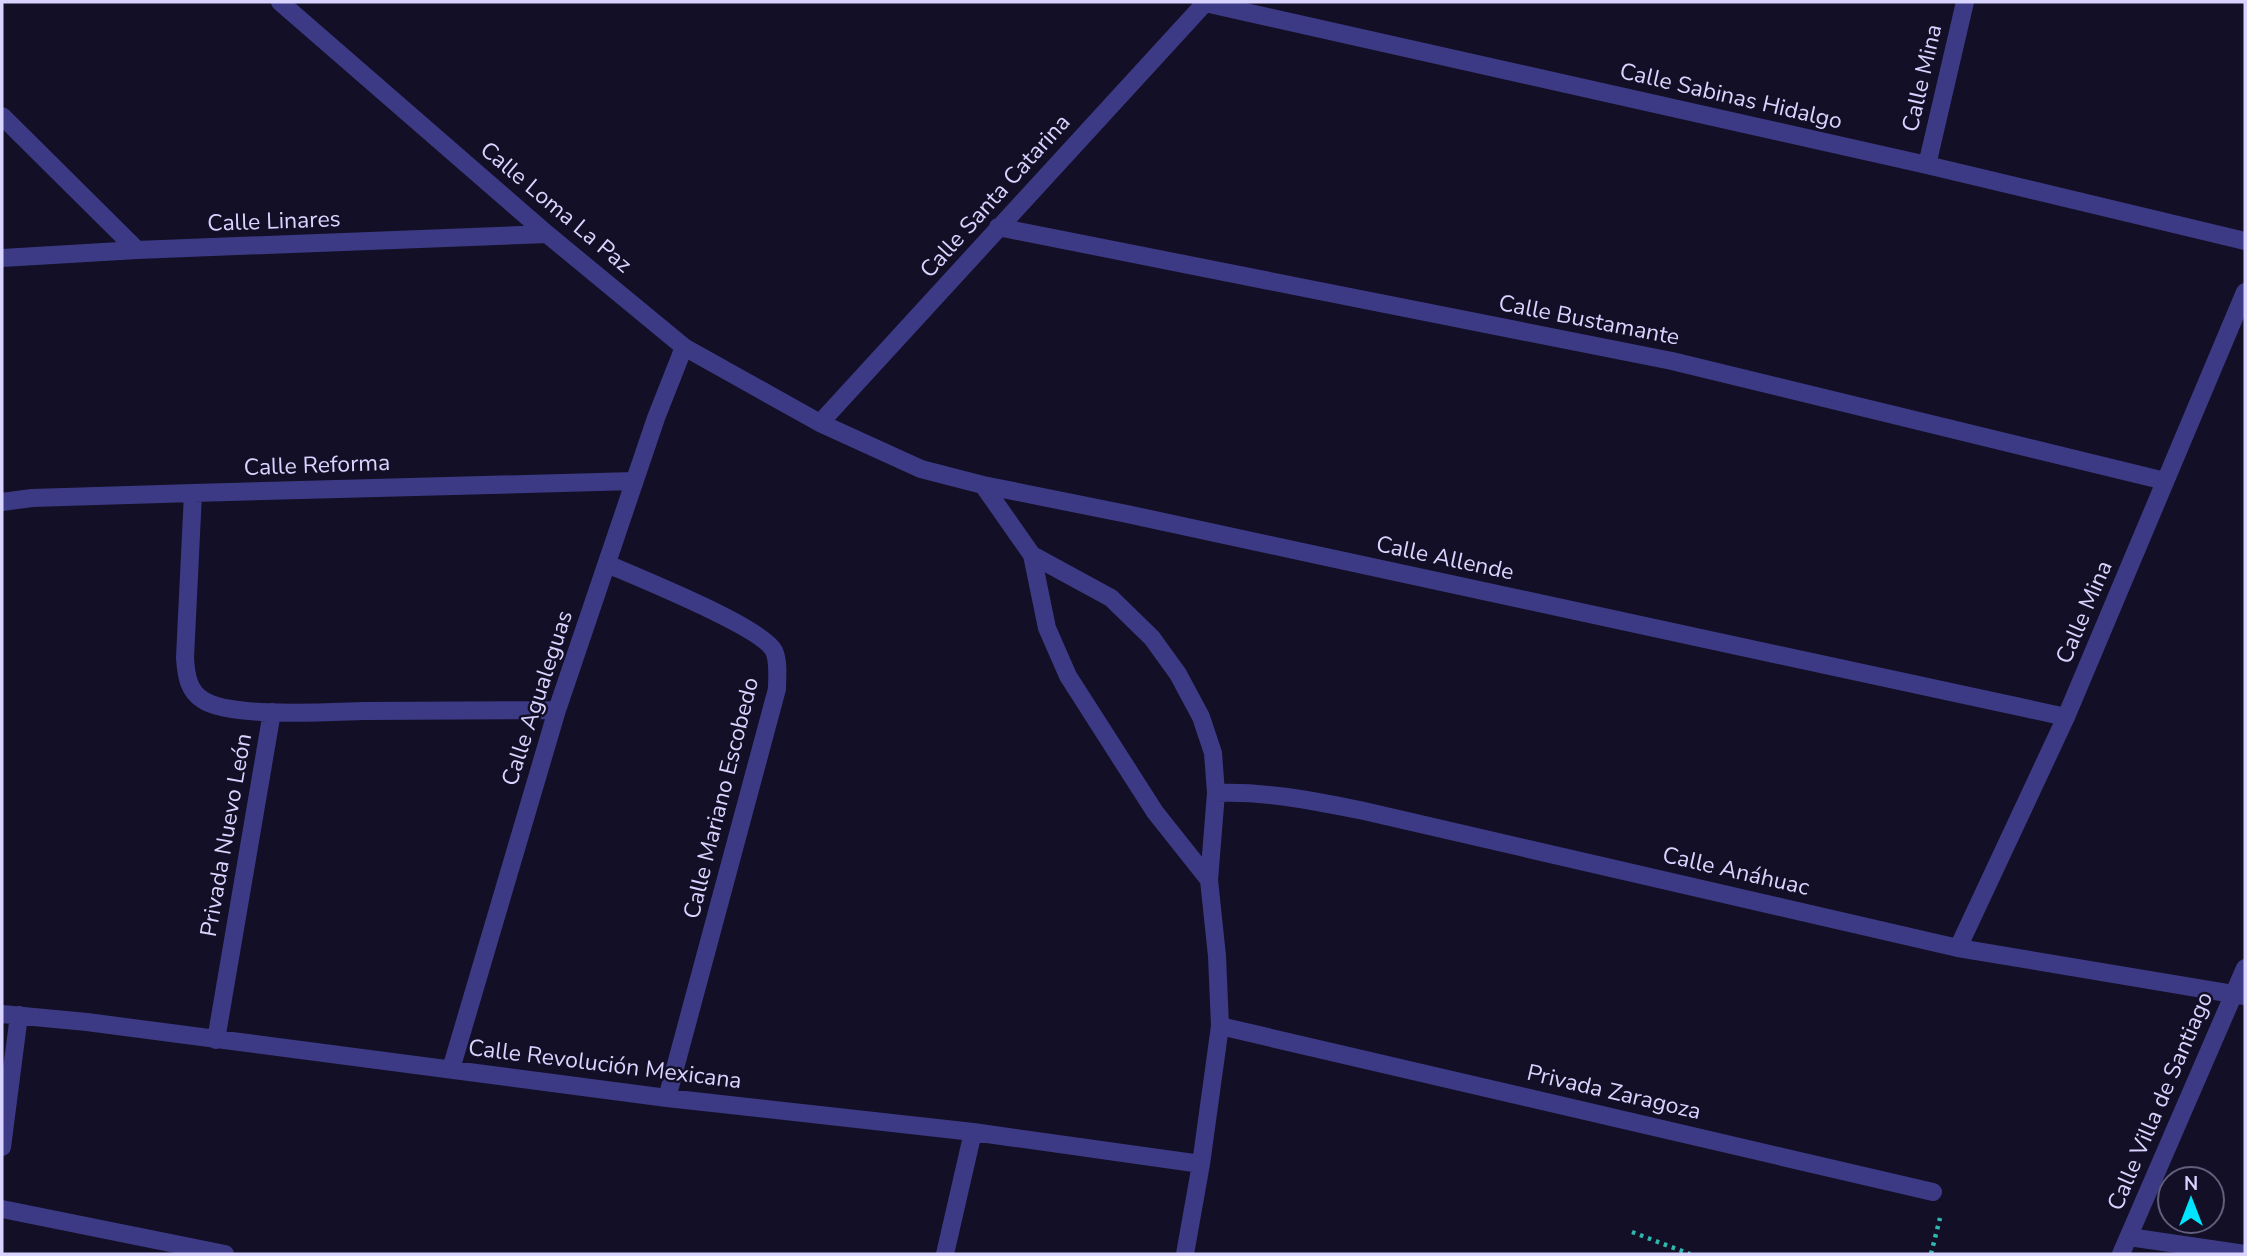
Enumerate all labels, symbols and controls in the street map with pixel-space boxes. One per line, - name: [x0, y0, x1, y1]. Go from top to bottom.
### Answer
- street label: Calle Mina: [1895, 21, 1949, 135]
- street label: Calle Sabinas Hidalgo: [1617, 55, 1845, 137]
- street label: Calle Santa Catarina: [913, 107, 1077, 285]
- street label: Calle Loma La Paz: [474, 134, 638, 280]
- street label: Calle Linares: [207, 203, 341, 239]
- street label: Calle Bustamante: [1496, 287, 1682, 353]
- street label: Calle Reforma: [243, 447, 391, 483]
- street label: Calle Allende: [1373, 528, 1517, 588]
- street label: Calle Mina: [2048, 556, 2120, 668]
- street label: Calle Agualeguas: [494, 606, 580, 790]
- street label: Calle Mariano Escobedo: [676, 674, 766, 922]
- street label: Privada Nuevo León: [193, 731, 259, 939]
- street label: Calle Anáhuac: [1660, 839, 1813, 903]
- street label: Calle Villa de Santiago: [2100, 987, 2220, 1215]
- street label: Calle Revolución Mexicana: [466, 1032, 744, 1096]
- street label: Privada Zaragoza: [1524, 1057, 1704, 1127]
- north arrow: [2156, 1165, 2226, 1235]
- text: N: [2184, 1171, 2198, 1197]

